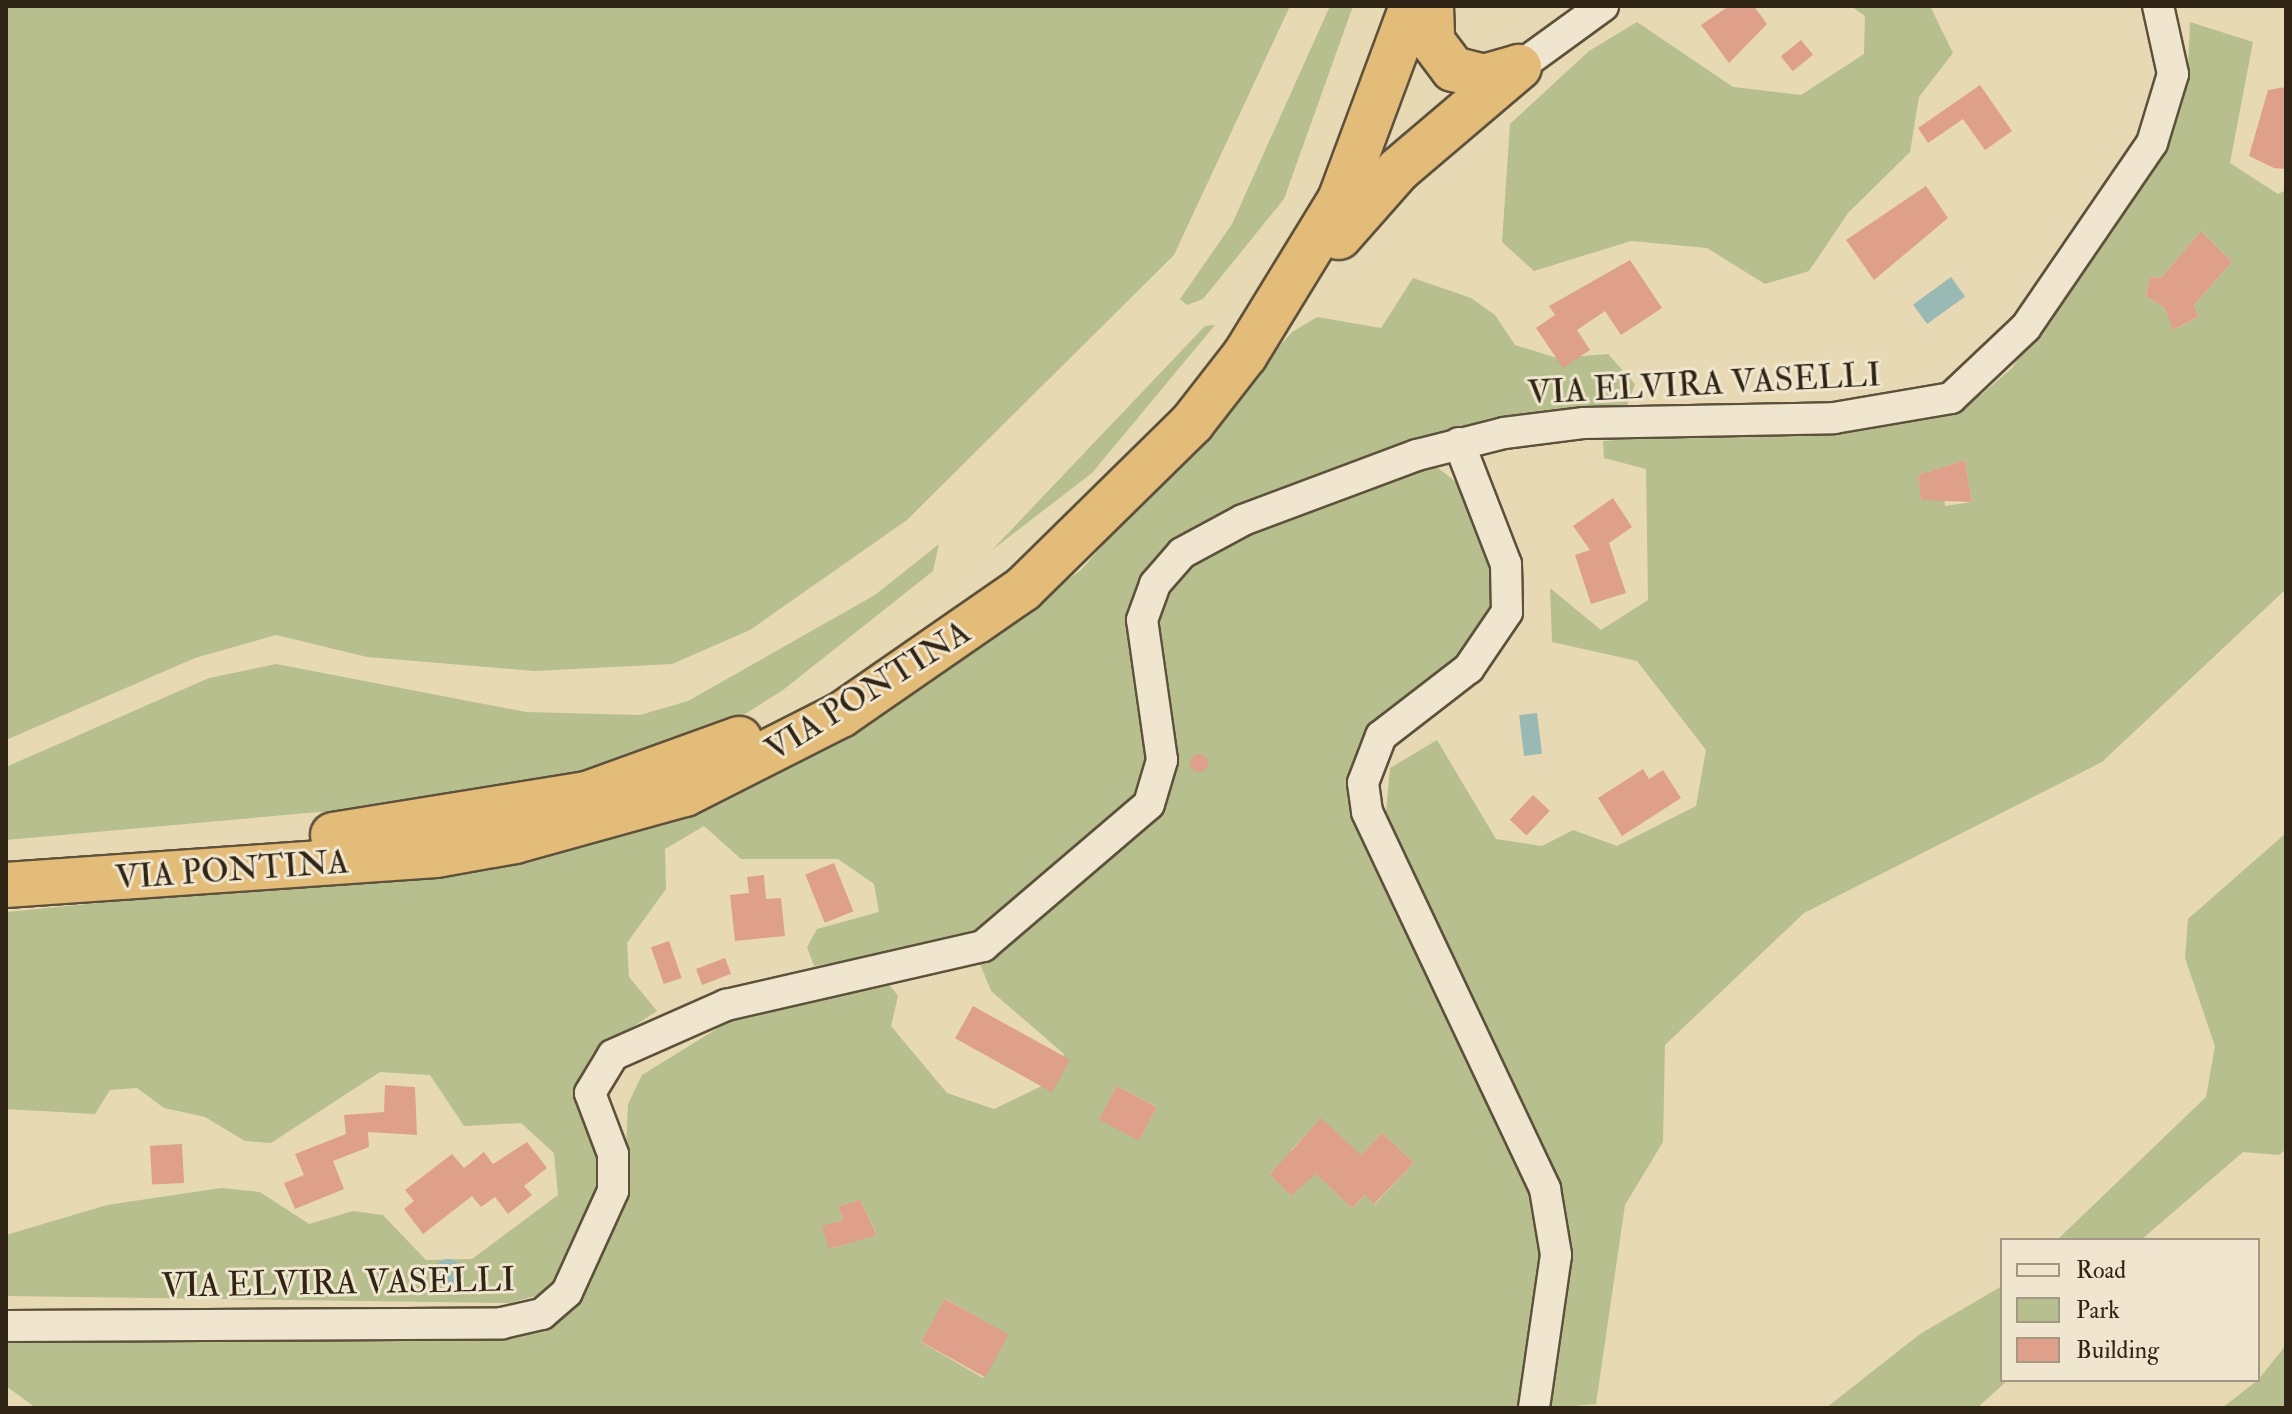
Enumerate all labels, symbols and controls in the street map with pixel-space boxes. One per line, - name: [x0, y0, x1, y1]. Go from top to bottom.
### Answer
- street label: VIA ELVIRA VASELLI: [1526, 354, 1882, 414]
- street label: VIA PONTINA: [758, 612, 978, 770]
- street label: VIA PONTINA: [114, 841, 350, 899]
- legend: [2000, 1238, 2260, 1382]
- text: Road: [2076, 1255, 2126, 1286]
- street label: VIA ELVIRA VASELLI: [161, 1260, 515, 1306]
- text: Park: [2076, 1295, 2120, 1326]
- text: Building: [2076, 1335, 2159, 1366]

